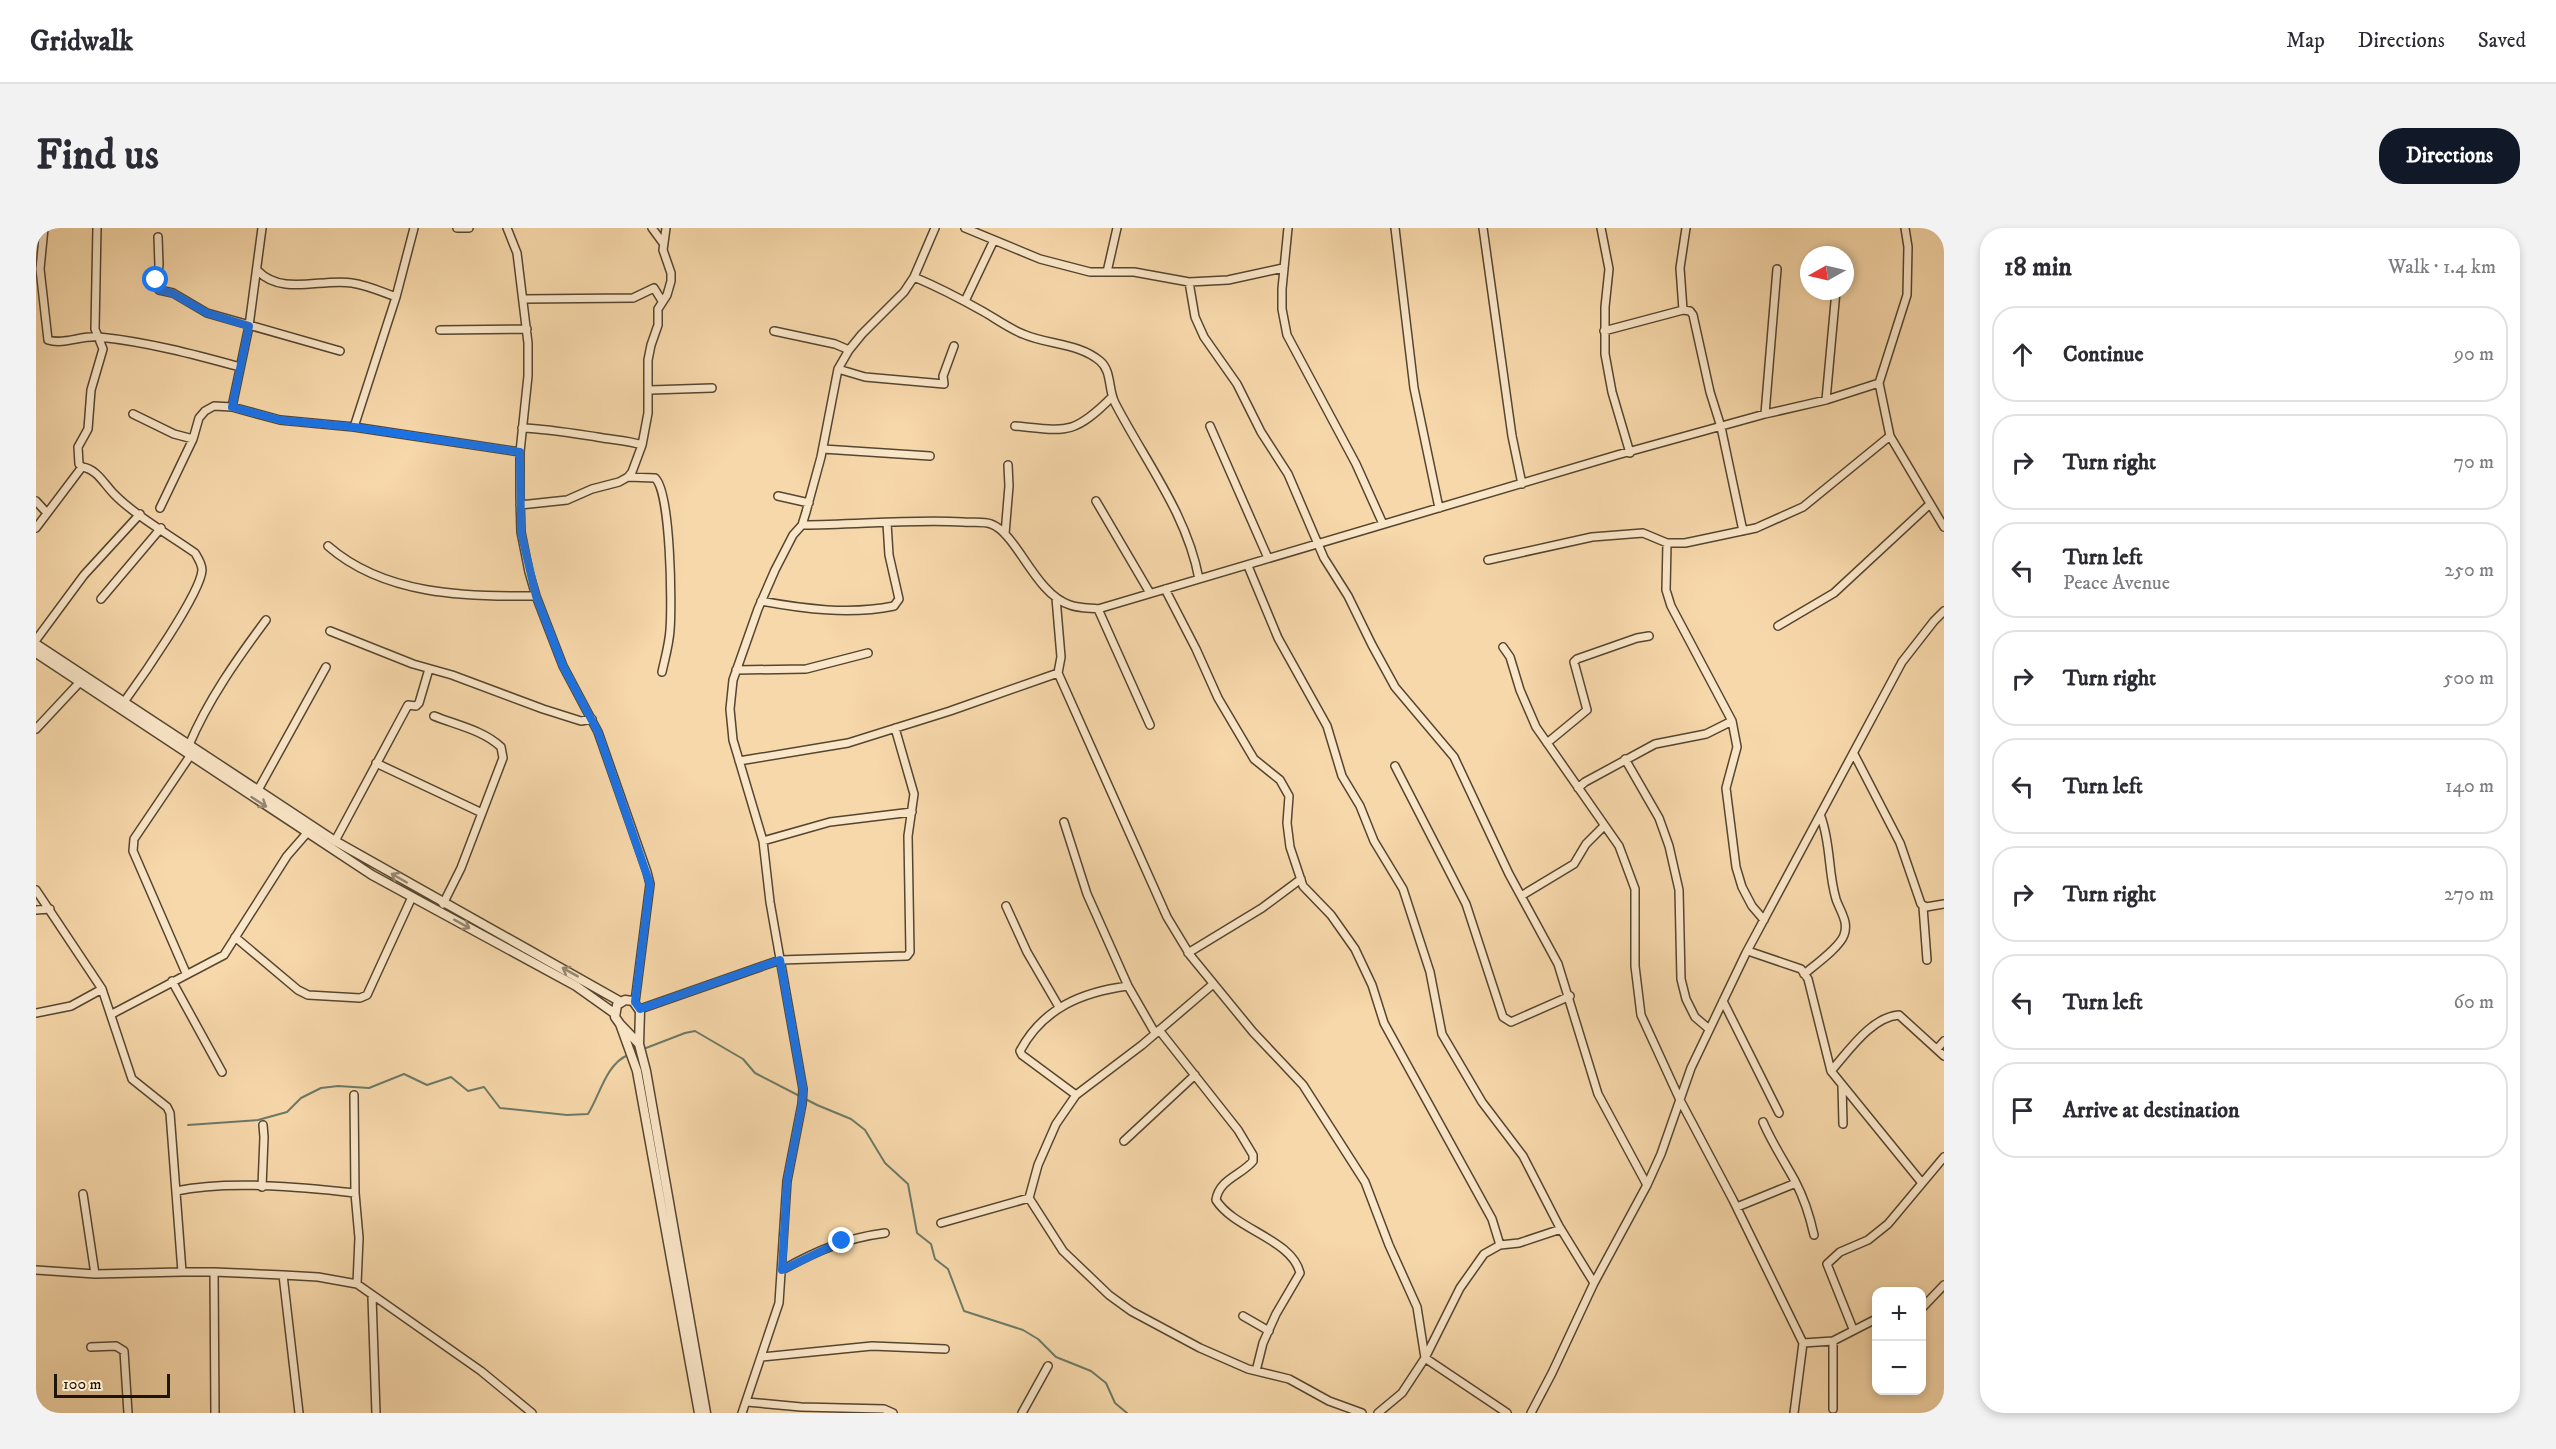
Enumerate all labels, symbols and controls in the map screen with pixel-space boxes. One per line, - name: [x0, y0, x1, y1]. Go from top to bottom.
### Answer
- text: Gridwalk: [30, 24, 133, 59]
- text: Map: [2286, 28, 2325, 54]
- text: Directions: [2358, 28, 2445, 54]
- text: Saved: [2478, 28, 2526, 54]
- button: Directions: [2379, 128, 2520, 184]
- text: Find us: [36, 130, 159, 182]
- north arrow: [1800, 246, 1854, 300]
- text: 18 min: [2004, 251, 2072, 284]
- text: Walk · 1.4 km: [2388, 255, 2496, 280]
- route start: [142, 266, 168, 292]
- icon: ahead: [2006, 338, 2039, 371]
- text: Continue: [2063, 341, 2144, 368]
- text: 90 m: [2454, 342, 2494, 367]
- icon: right: [2006, 446, 2039, 479]
- text: Turn right: [2063, 449, 2156, 476]
- text: 70 m: [2453, 450, 2494, 475]
- text: Turn left: [2063, 544, 2143, 571]
- icon: left: [2006, 554, 2039, 587]
- text: 250 m: [2444, 558, 2494, 583]
- text: Peace Avenue: [2063, 571, 2170, 596]
- icon: right: [2006, 662, 2039, 695]
- text: Turn right: [2063, 665, 2156, 692]
- text: 500 m: [2443, 666, 2494, 691]
- icon: left: [2006, 770, 2039, 803]
- text: Turn left: [2063, 773, 2143, 800]
- text: 140 m: [2445, 774, 2494, 799]
- one-way arrow: [251, 796, 267, 808]
- one-way arrow: [391, 872, 409, 883]
- icon: right: [2006, 878, 2039, 911]
- text: Turn right: [2063, 881, 2156, 908]
- text: 270 m: [2444, 882, 2494, 907]
- one-way arrow: [453, 919, 471, 930]
- one-way arrow: [562, 966, 579, 978]
- icon: left: [2006, 986, 2039, 1019]
- text: Turn left: [2063, 989, 2143, 1016]
- text: 60 m: [2454, 990, 2494, 1015]
- icon: arrive: [2006, 1094, 2039, 1127]
- text: Arrive at destination: [2063, 1097, 2240, 1124]
- route end: [828, 1227, 854, 1253]
- map controls: [1872, 1287, 1926, 1395]
- button: +: [1872, 1287, 1926, 1341]
- button: −: [1872, 1341, 1926, 1395]
- scale bar: [54, 1371, 170, 1398]
- text: 100 m: [63, 1374, 102, 1394]

